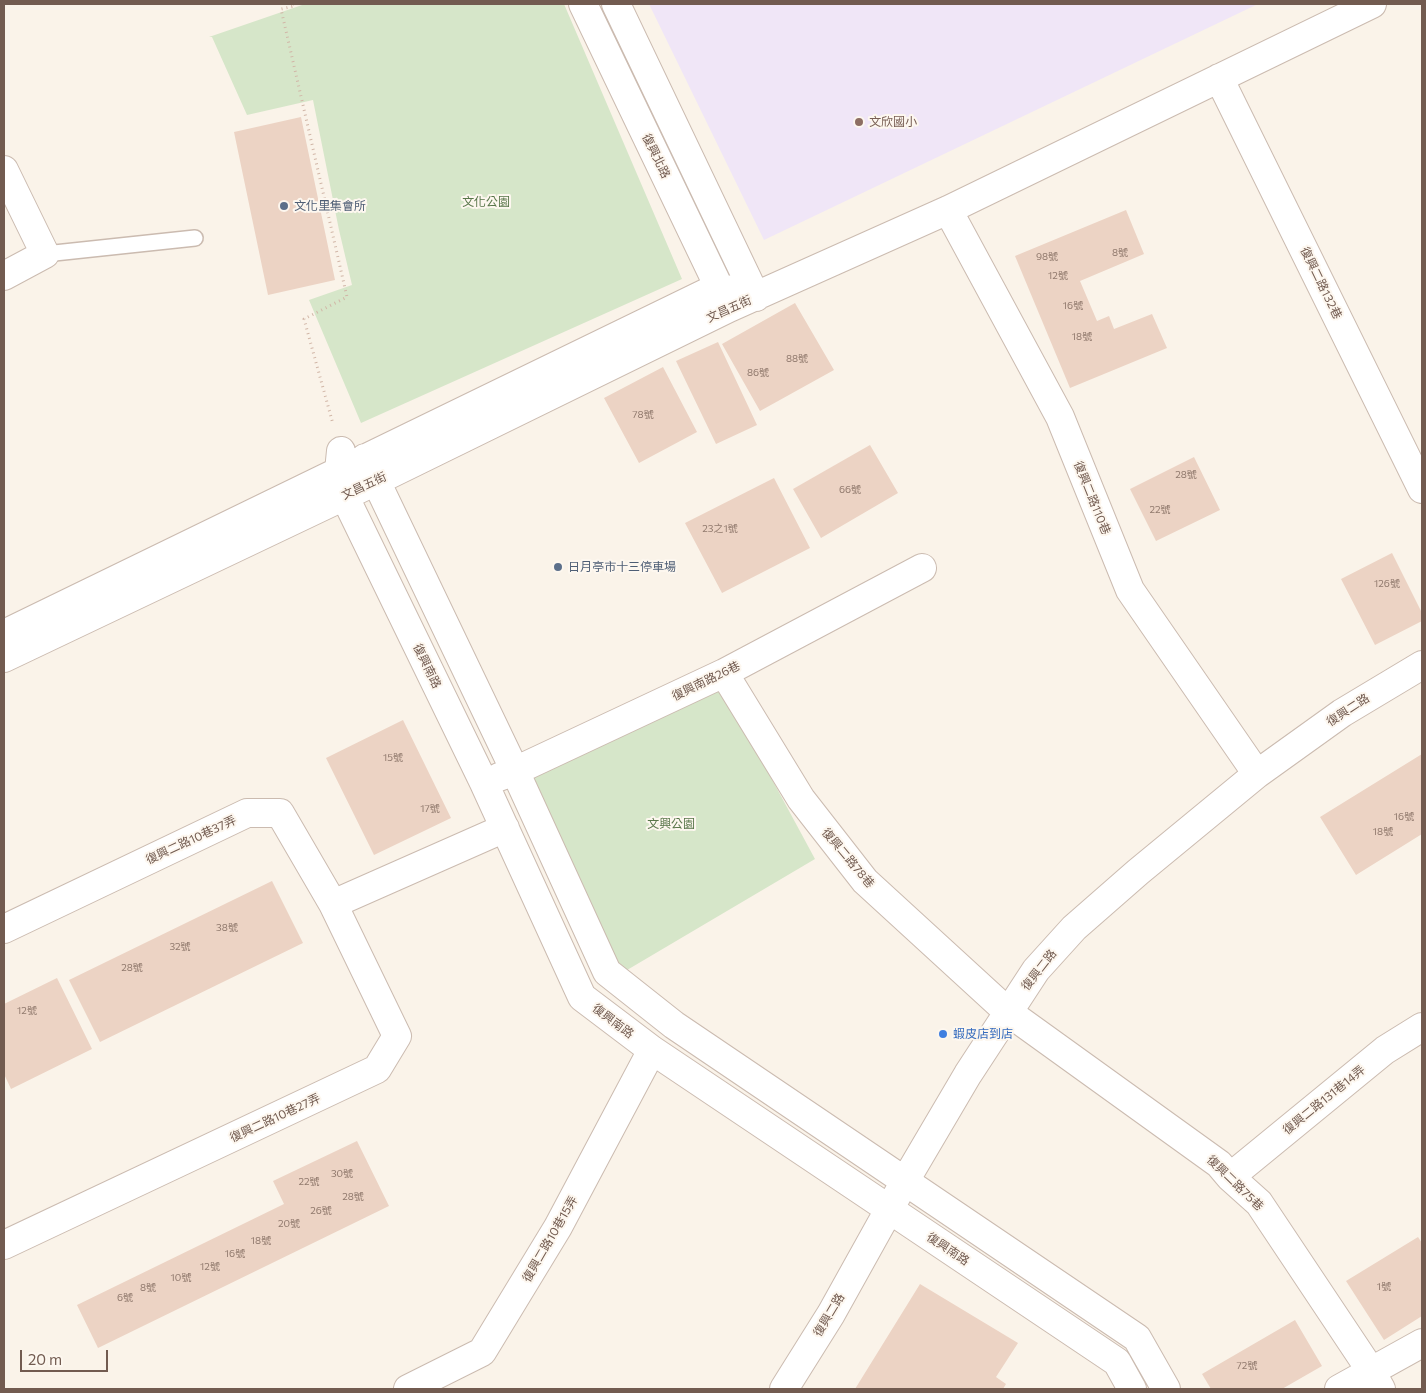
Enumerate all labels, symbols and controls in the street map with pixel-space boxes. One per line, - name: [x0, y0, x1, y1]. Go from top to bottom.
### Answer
- place label: 文欣國小: [869, 115, 917, 129]
- marker: 文欣國小: [853, 116, 865, 128]
- street label: 復興北路: [639, 131, 673, 181]
- park label: 文化公園: [462, 195, 510, 209]
- place label: 文化里集會所: [294, 199, 366, 213]
- marker: 文化里集會所: [278, 200, 290, 212]
- street label: 復興二路132巷: [1297, 245, 1345, 321]
- house number: 8號: [1112, 247, 1128, 259]
- house number: 98號: [1036, 251, 1058, 263]
- house number: 12號: [1048, 270, 1068, 282]
- street label: 文昌五街: [704, 293, 754, 325]
- house number: 16號: [1063, 300, 1083, 312]
- house number: 18號: [1072, 331, 1092, 343]
- house number: 88號: [786, 353, 808, 365]
- house number: 86號: [747, 367, 769, 379]
- house number: 78號: [632, 409, 654, 421]
- street label: 復興二路110巷: [1071, 459, 1113, 537]
- street label: 文昌五街: [339, 469, 389, 503]
- house number: 28號: [1175, 469, 1197, 481]
- house number: 66號: [839, 484, 861, 496]
- house number: 22號: [1149, 504, 1171, 516]
- house number: 23之1號: [702, 523, 738, 535]
- place label: 日月亭市十三停車場: [568, 560, 676, 574]
- marker: 日月亭市十三停車場: [552, 561, 564, 573]
- house number: 126號: [1374, 578, 1400, 590]
- street label: 復興南路: [410, 641, 444, 691]
- street label: 復興南路26巷: [670, 658, 742, 704]
- street label: 復興二路: [1324, 691, 1372, 729]
- house number: 15號: [383, 752, 403, 764]
- house number: 17號: [420, 803, 440, 815]
- house number: 16號: [1394, 811, 1414, 823]
- street label: 復興二路10巷37弄: [144, 813, 238, 867]
- park label: 文興公園: [647, 817, 695, 831]
- street label: 復興二路78巷: [819, 825, 877, 891]
- house number: 18號: [1373, 826, 1393, 838]
- house number: 38號: [216, 922, 238, 934]
- house number: 32號: [169, 941, 191, 953]
- street label: 復興二路: [1019, 947, 1059, 993]
- house number: 28號: [121, 962, 143, 974]
- street label: 復興南路: [589, 1001, 637, 1041]
- house number: 12號: [17, 1005, 37, 1017]
- place label: 蝦皮店到店: [953, 1027, 1013, 1041]
- marker: 蝦皮店到店: [937, 1028, 949, 1040]
- street label: 復興二路131巷14弄: [1280, 1062, 1368, 1138]
- street label: 復興二路10巷27弄: [228, 1091, 322, 1145]
- street label: 復興二路75巷: [1204, 1152, 1266, 1214]
- house number: 30號: [331, 1168, 353, 1180]
- house number: 22號: [298, 1176, 320, 1188]
- house number: 28號: [342, 1191, 364, 1203]
- street label: 復興二路10巷15弄: [520, 1193, 580, 1285]
- house number: 26號: [310, 1205, 332, 1217]
- house number: 20號: [278, 1218, 300, 1230]
- street label: 復興南路: [924, 1230, 972, 1268]
- house number: 18號: [251, 1235, 271, 1247]
- house number: 16號: [225, 1248, 245, 1260]
- house number: 12號: [200, 1261, 220, 1273]
- house number: 10號: [171, 1272, 191, 1284]
- house number: 1號: [1377, 1281, 1391, 1293]
- house number: 8號: [140, 1282, 156, 1294]
- street label: 復興二路: [810, 1291, 848, 1339]
- house number: 6號: [117, 1292, 133, 1304]
- scale bar: [22, 1340, 110, 1372]
- text: 20 m: [28, 1350, 62, 1368]
- house number: 72號: [1237, 1360, 1257, 1372]

